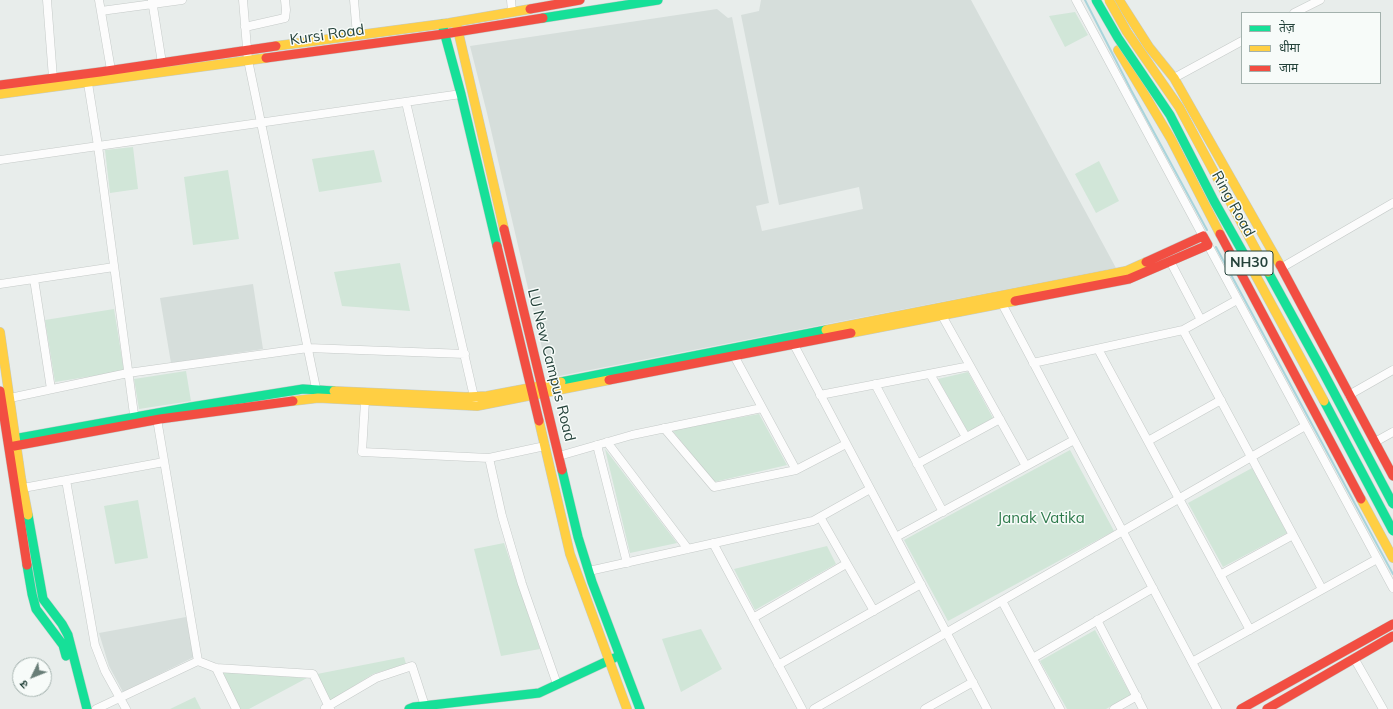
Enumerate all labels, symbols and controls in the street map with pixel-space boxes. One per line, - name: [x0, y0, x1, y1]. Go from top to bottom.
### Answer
- legend: [1241, 12, 1381, 84]
- text: तेज़: [1279, 20, 1295, 35]
- street label: Kursi Road: [289, 21, 365, 49]
- text: धीमा: [1279, 40, 1300, 55]
- text: जाम: [1279, 60, 1298, 75]
- street label: Ring Road: [1208, 168, 1258, 240]
- road number: NH30: [1225, 251, 1273, 275]
- street label: LU New Campus Road: [523, 287, 579, 443]
- park label: Janak Vatika: [997, 509, 1085, 527]
- north arrow: [12, 657, 52, 697]
- text: उ: [17, 677, 31, 692]

